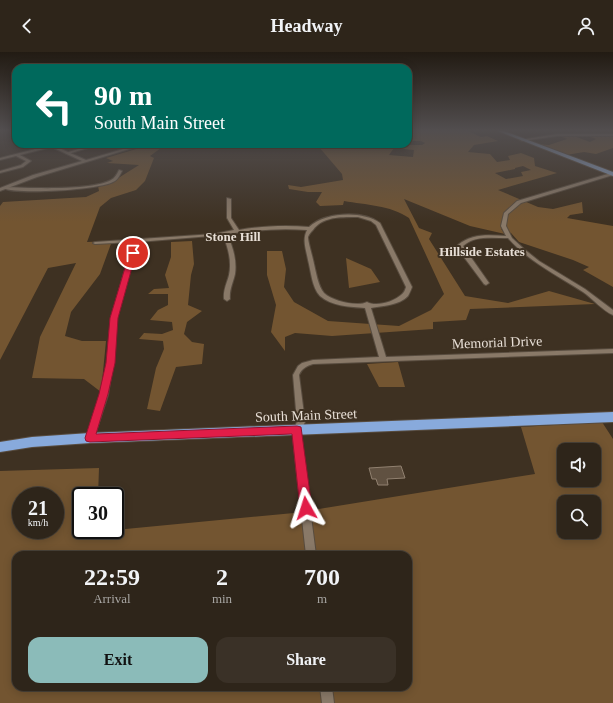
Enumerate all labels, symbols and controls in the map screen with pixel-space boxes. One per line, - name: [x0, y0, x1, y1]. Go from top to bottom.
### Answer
- icon: back: [16, 15, 38, 37]
- icon: person: [575, 15, 597, 37]
- text: Headway: [271, 16, 343, 36]
- icon: left: [28, 80, 80, 132]
- text: 90 m: [94, 80, 152, 111]
- text: South Main Street: [94, 113, 225, 133]
- district label: Stone Hill: [205, 229, 261, 244]
- pin: [116, 236, 150, 270]
- icon: arrive: [122, 242, 144, 264]
- district label: Hillside Estates: [439, 244, 525, 259]
- street label: Memorial Drive: [451, 333, 543, 352]
- street label: South Main Street: [255, 406, 357, 425]
- map controls: [557, 443, 601, 539]
- button: sound: [557, 443, 601, 487]
- speed limit sign: 30: [72, 487, 124, 539]
- position arrow: [285, 487, 327, 529]
- button: search: [557, 495, 601, 539]
- text: 21: [28, 497, 48, 519]
- text: km/h: [28, 517, 48, 528]
- text: 22:59: [84, 564, 140, 590]
- text: 2: [216, 564, 228, 590]
- text: 700: [304, 564, 340, 590]
- text: Arrival: [93, 591, 131, 606]
- text: min: [212, 591, 232, 606]
- text: m: [317, 591, 327, 606]
- button: Exit: [28, 637, 208, 683]
- button: Share: [216, 637, 396, 683]

